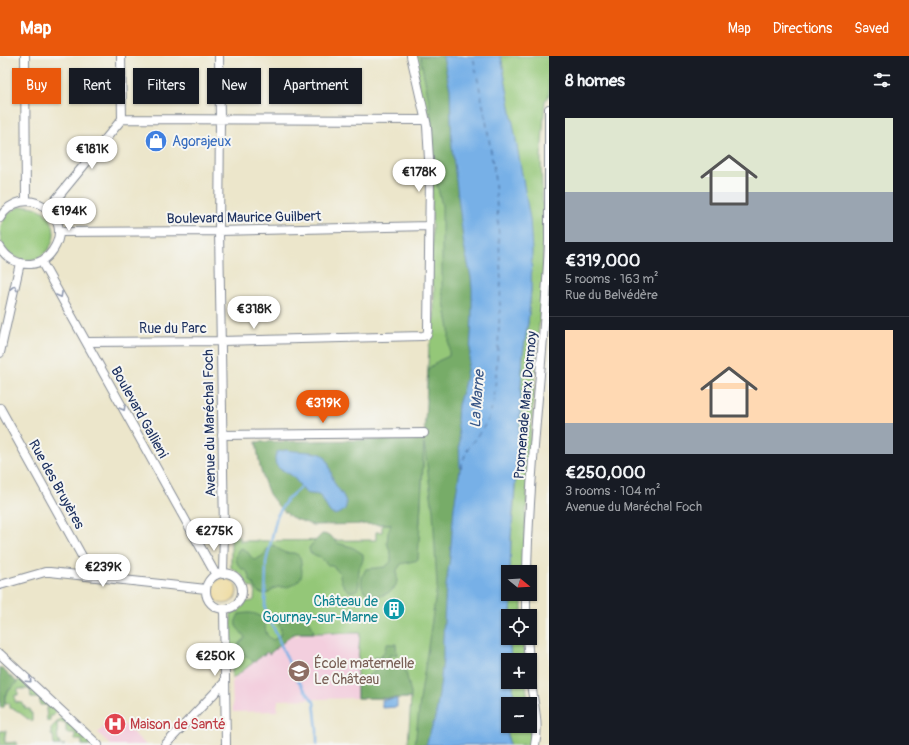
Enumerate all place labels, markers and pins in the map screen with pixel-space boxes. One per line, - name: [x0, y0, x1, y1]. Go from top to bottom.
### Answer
- shop icon: Agorajeux: [143, 128, 169, 154]
- place label: Agorajeux: [172, 133, 231, 150]
- pin: €181K: [64, 136, 120, 170]
- pin: €178K: [391, 159, 447, 193]
- pin: €194K: [41, 198, 97, 232]
- pin: €318K: [226, 296, 282, 330]
- pin: €319K: [295, 390, 351, 424]
- pin: €275K: [186, 518, 242, 552]
- pin: €239K: [75, 554, 131, 588]
- place label: Château de Gournay-sur-Marne: [262, 593, 378, 626]
- building icon: Château de Gournay-sur-Marne: [381, 596, 407, 622]
- pin: €250K: [187, 643, 243, 677]
- place label: École maternelle Le Château: [314, 654, 414, 688]
- school or university icon: École maternelle Le Château: [286, 658, 312, 684]
- hospital icon: Maison de Santé: [102, 711, 128, 737]
- place label: Maison de Santé: [130, 716, 226, 733]

